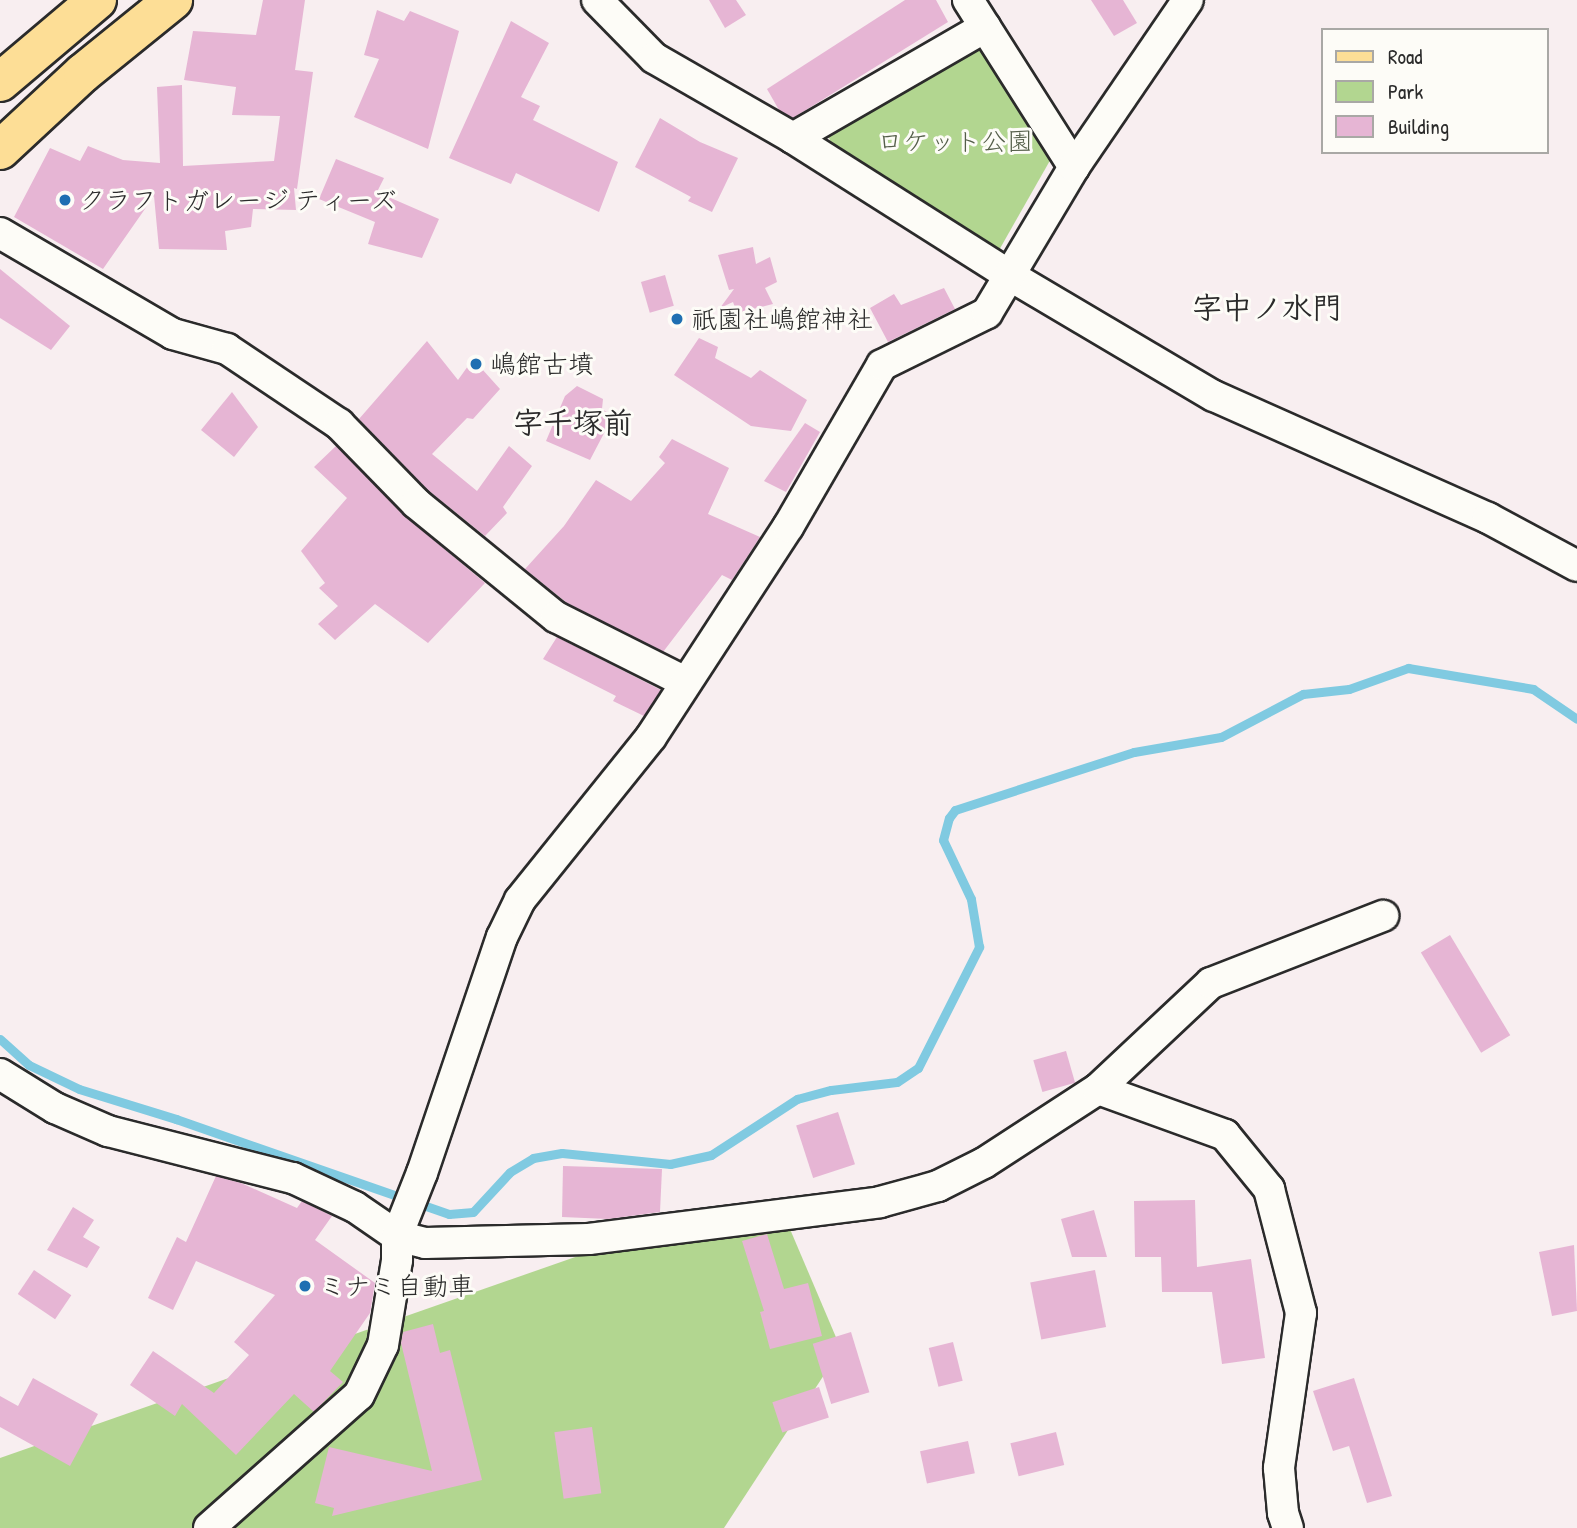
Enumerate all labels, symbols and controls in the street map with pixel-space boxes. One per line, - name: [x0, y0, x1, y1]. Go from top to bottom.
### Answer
- legend: [1322, 28, 1549, 154]
- text: Road: [1388, 42, 1422, 71]
- text: Park: [1388, 77, 1423, 106]
- text: Building: [1388, 112, 1449, 141]
- park label: ロケット公園: [877, 125, 1033, 157]
- place label: クラフトガレージ ティーズ: [79, 184, 398, 216]
- marker: クラフトガレージ ティーズ: [57, 192, 73, 208]
- district label: 字中ノ水門: [1192, 289, 1342, 325]
- place label: 祇園社嶋館神社: [691, 303, 873, 335]
- marker: 祇園社嶋館神社: [669, 311, 685, 327]
- place label: 嶋館古墳: [490, 348, 594, 380]
- marker: 嶋館古墳: [468, 356, 484, 372]
- district label: 字千塚前: [513, 404, 633, 440]
- place label: ミナミ自動車: [319, 1270, 475, 1302]
- marker: ミナミ自動車: [297, 1278, 313, 1294]

